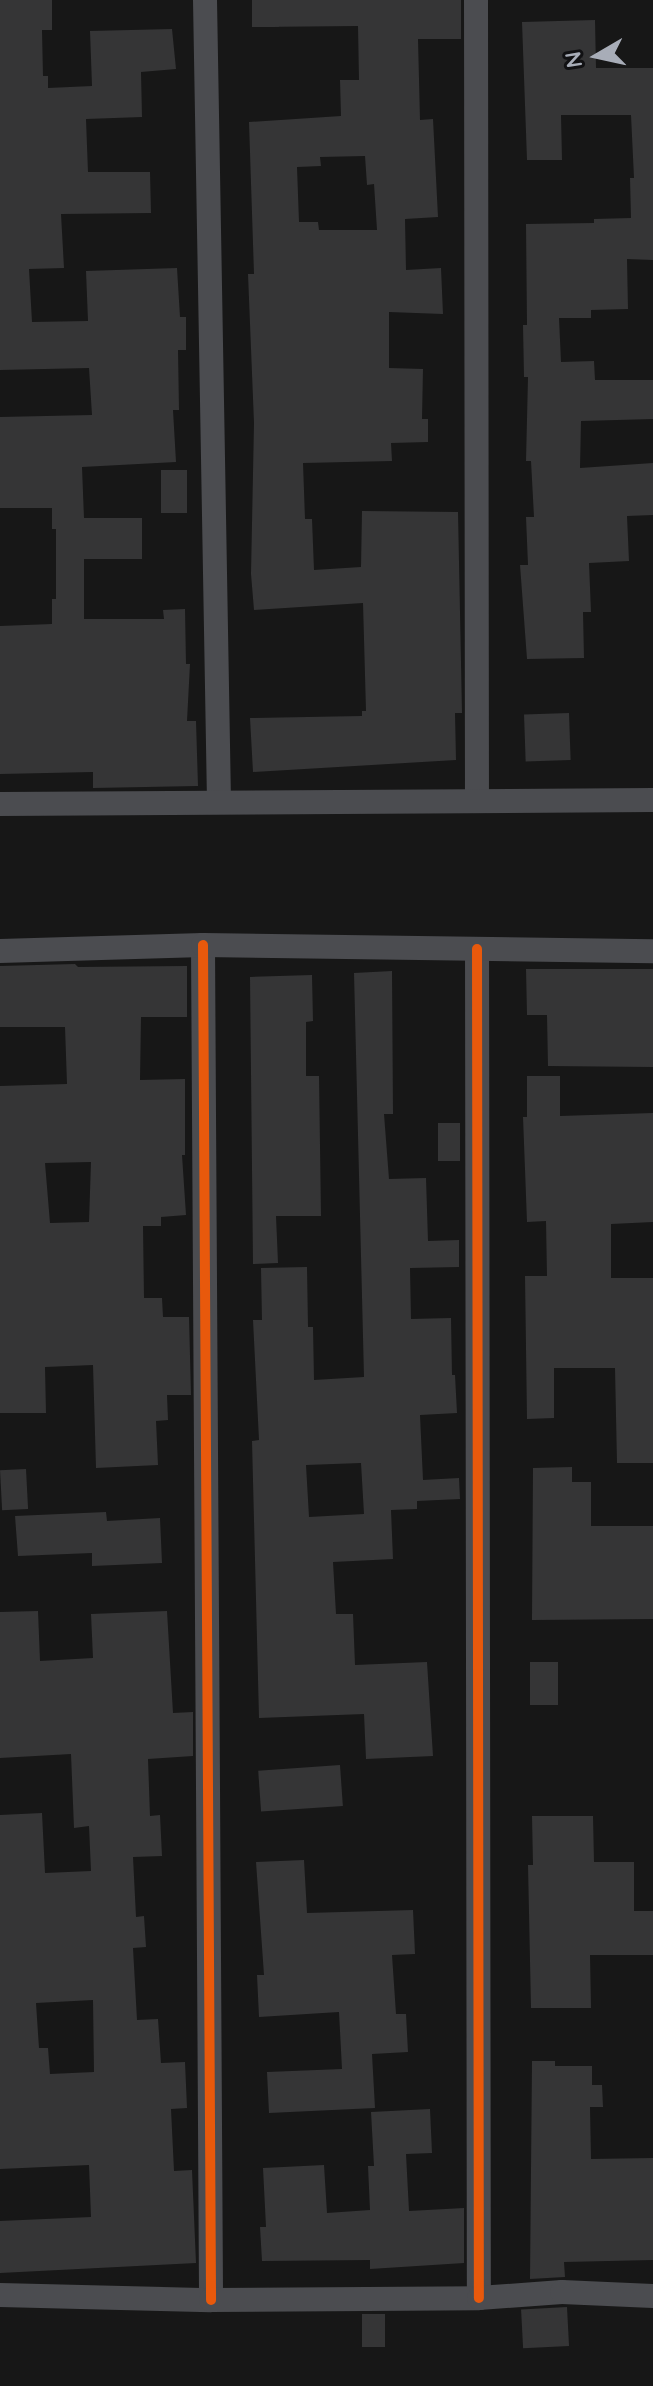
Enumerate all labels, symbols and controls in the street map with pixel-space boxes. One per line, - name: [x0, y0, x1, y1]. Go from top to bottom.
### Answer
- north arrow: [557, 16, 637, 96]
- text: N: [558, 50, 588, 70]

